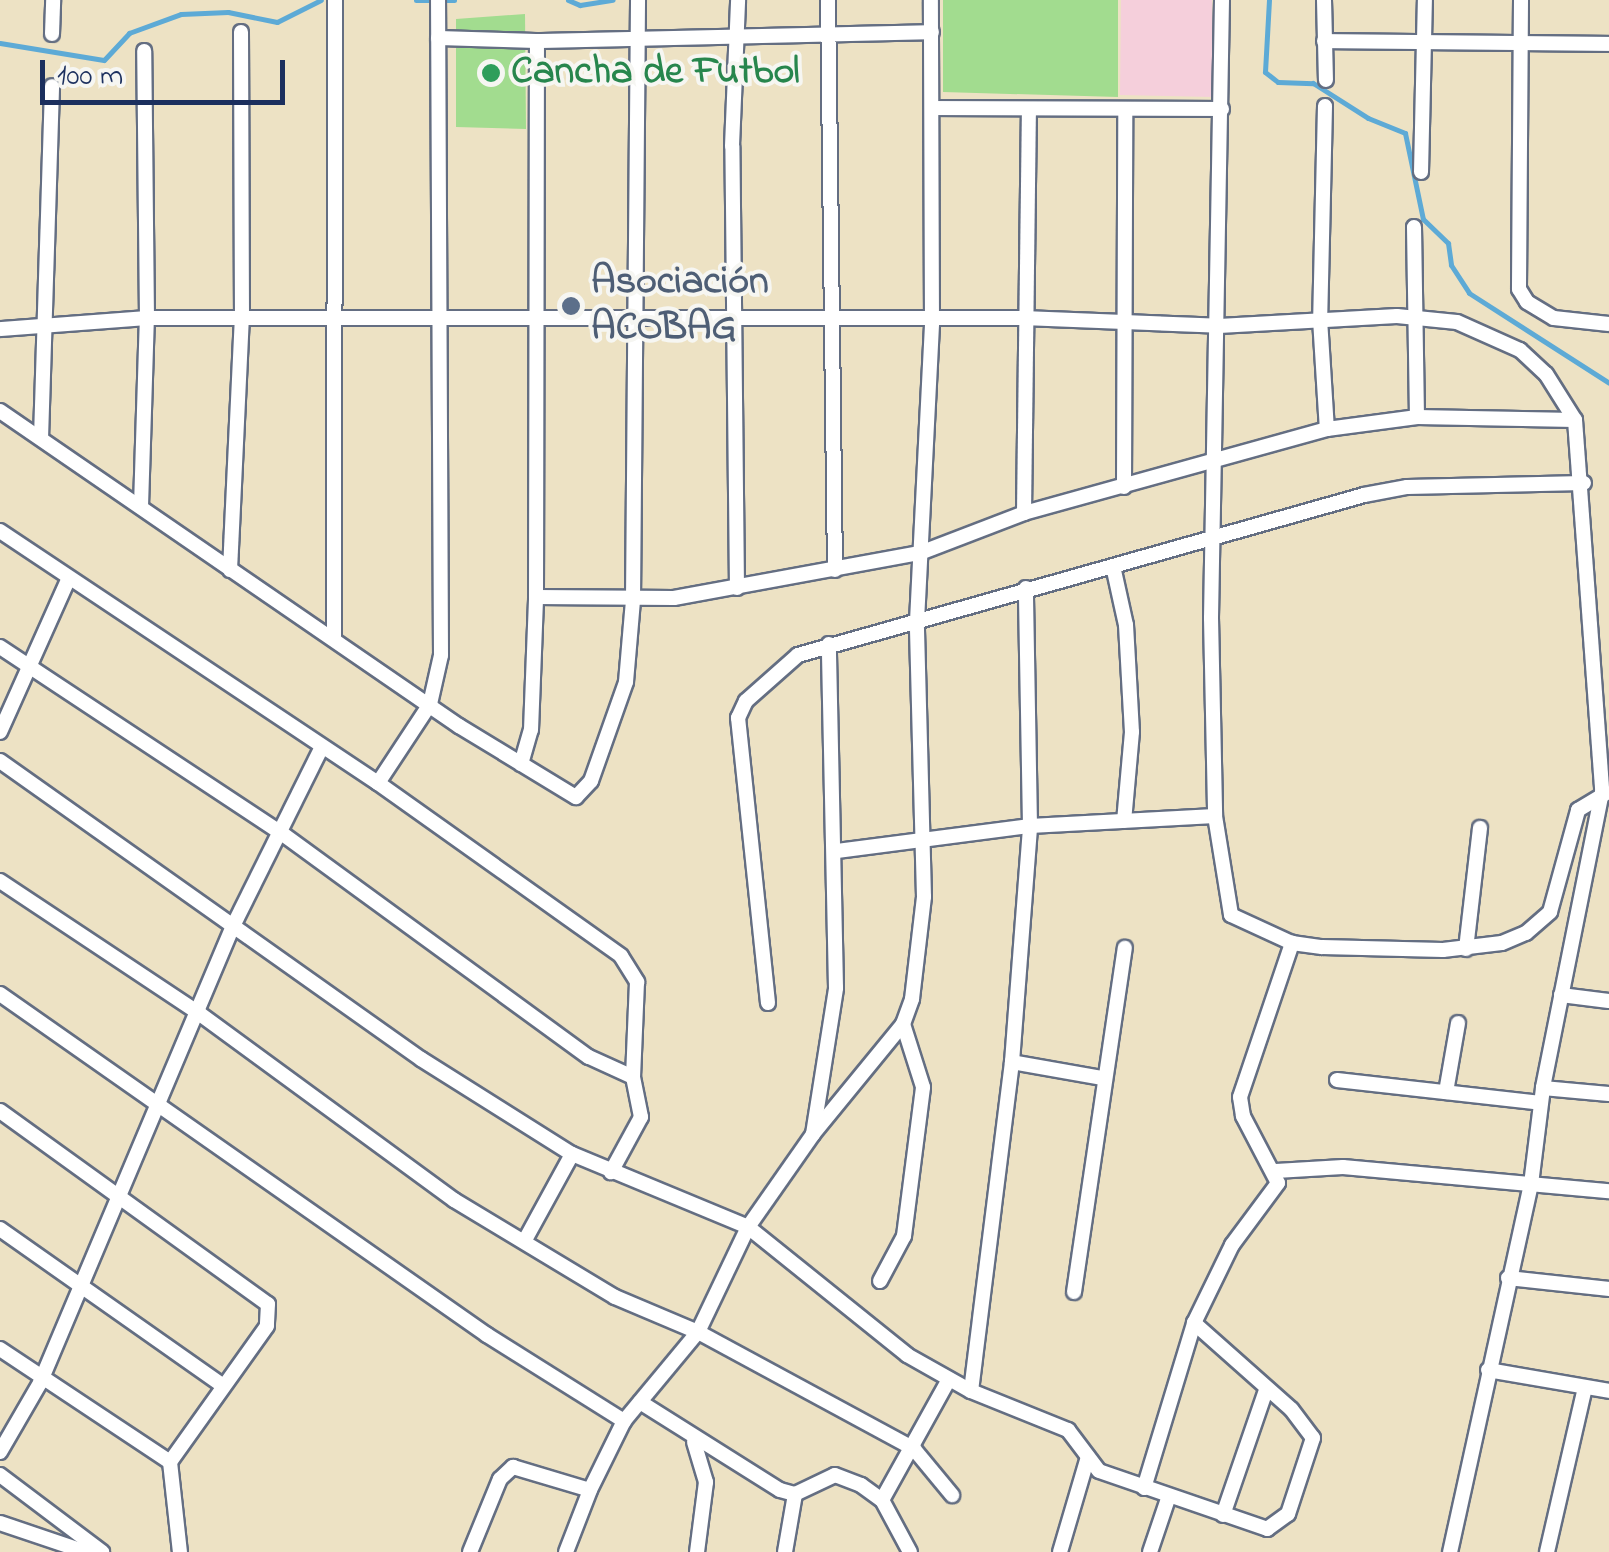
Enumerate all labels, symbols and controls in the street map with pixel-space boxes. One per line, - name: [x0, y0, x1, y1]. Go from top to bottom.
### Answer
- scale bar: [45, 40, 290, 102]
- place label: Cancha de Futbol: [511, 49, 800, 97]
- text: 100 m: [57, 55, 123, 99]
- marker: Cancha de Futbol: [480, 62, 502, 84]
- place label: Asociación ACOBAG: [591, 259, 769, 353]
- marker: Asociación ACOBAG: [560, 295, 582, 317]

